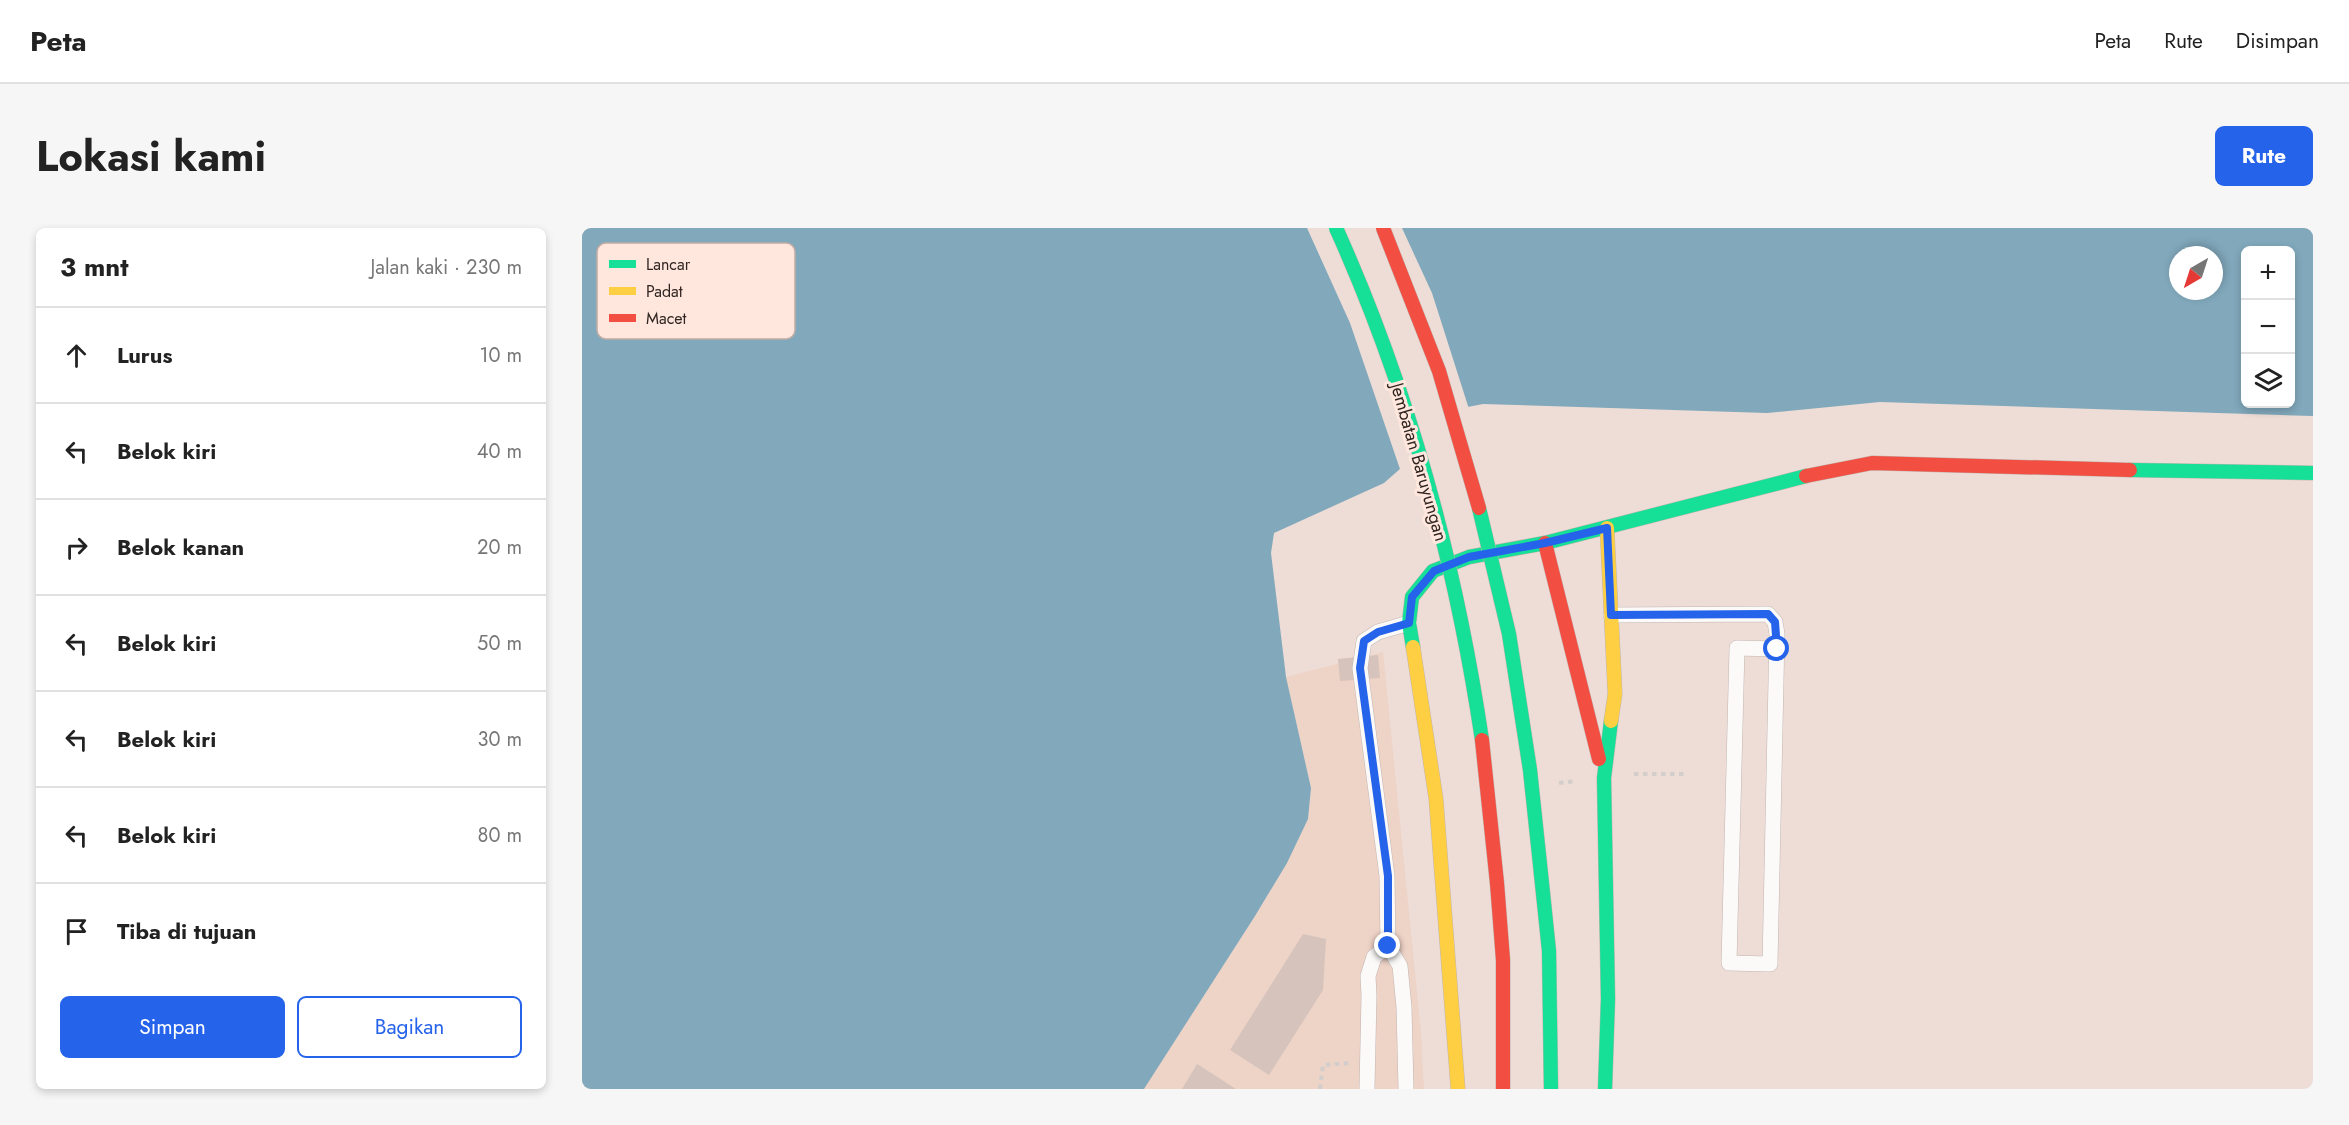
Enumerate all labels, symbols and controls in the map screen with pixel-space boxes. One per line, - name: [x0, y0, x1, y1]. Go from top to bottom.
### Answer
- text: Peta: [30, 21, 87, 62]
- text: Peta: [2094, 26, 2131, 56]
- text: Rute: [2164, 26, 2203, 56]
- text: Disimpan: [2236, 26, 2319, 56]
- text: Lokasi kami: [36, 126, 266, 187]
- button: Rute: [2215, 126, 2313, 186]
- legend: [597, 243, 795, 339]
- north arrow: [2169, 246, 2223, 300]
- map controls: [2241, 246, 2295, 408]
- button: +: [2241, 246, 2295, 300]
- text: 3 mnt: [60, 248, 128, 286]
- text: Jalan kaki · 230 m: [371, 253, 522, 282]
- text: Lancar: [646, 253, 691, 276]
- text: Padat: [646, 280, 683, 303]
- button: −: [2241, 300, 2295, 354]
- text: Macet: [646, 307, 687, 330]
- icon: ahead: [60, 339, 93, 372]
- text: Lurus: [117, 339, 173, 371]
- text: 10 m: [479, 341, 522, 370]
- button: layers: [2241, 354, 2295, 408]
- street label: Jembatan Baruyungan: [1383, 378, 1454, 544]
- icon: left: [60, 435, 93, 468]
- text: Belok kiri: [117, 435, 216, 467]
- text: 40 m: [477, 437, 522, 466]
- icon: right: [60, 531, 93, 564]
- text: Belok kanan: [117, 531, 244, 563]
- text: 20 m: [477, 533, 522, 562]
- icon: left: [60, 627, 93, 660]
- text: Belok kiri: [117, 627, 216, 659]
- text: 50 m: [477, 629, 522, 658]
- route start: [1763, 635, 1789, 661]
- icon: left: [60, 723, 93, 756]
- text: Belok kiri: [117, 723, 216, 755]
- text: 30 m: [477, 725, 522, 754]
- icon: left: [60, 819, 93, 852]
- text: Belok kiri: [117, 819, 216, 851]
- text: 80 m: [477, 821, 522, 850]
- icon: arrive: [60, 915, 93, 948]
- text: Tiba di tujuan: [117, 915, 256, 947]
- route end: [1374, 932, 1400, 958]
- button: Simpan: [60, 996, 285, 1058]
- button: Bagikan: [297, 996, 522, 1058]

